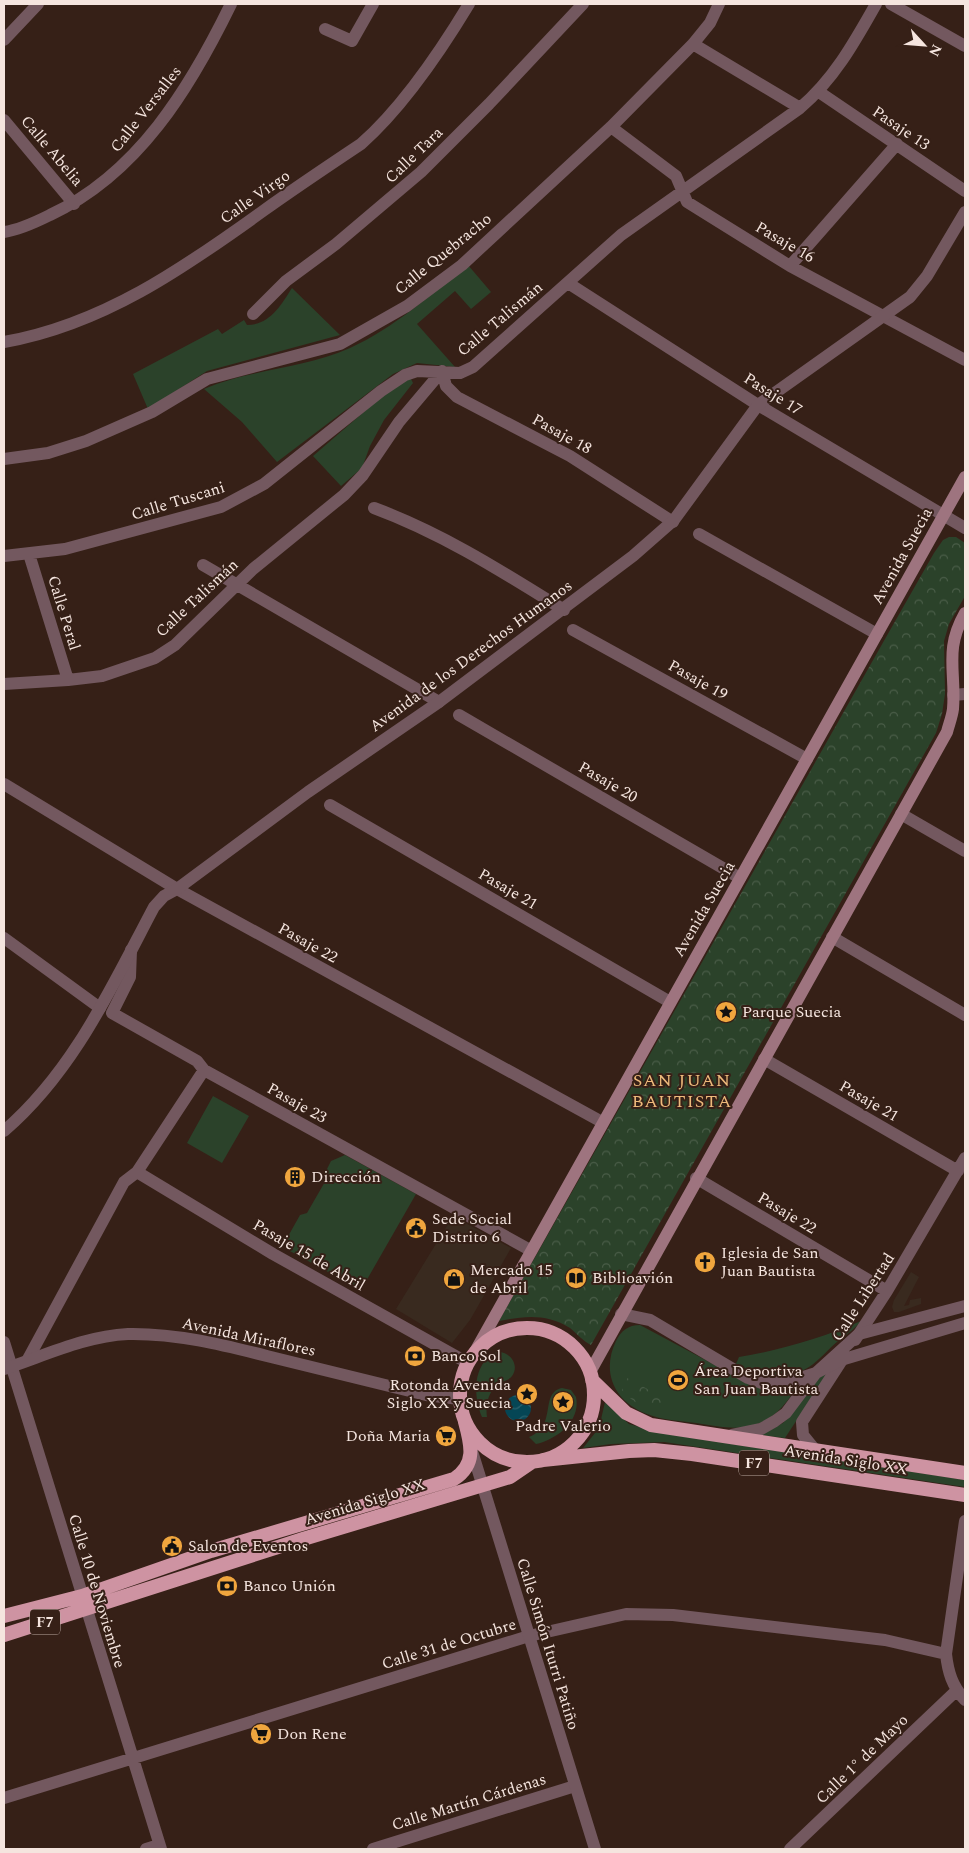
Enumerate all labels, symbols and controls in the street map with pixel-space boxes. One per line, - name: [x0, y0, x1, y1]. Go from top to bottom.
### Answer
- north arrow: [899, 20, 949, 70]
- text: N: [923, 41, 947, 60]
- street label: Calle Versalles: [104, 60, 188, 158]
- street label: Pasaje 13: [867, 100, 935, 156]
- street label: Calle Abelia: [15, 110, 89, 192]
- street label: Calle Tara: [379, 121, 449, 189]
- street label: Calle Virgo: [215, 164, 295, 230]
- street label: Calle Quebracho: [389, 207, 497, 301]
- street label: Pasaje 16: [751, 215, 819, 269]
- street label: Calle Talismán: [452, 276, 548, 362]
- street label: Pasaje 17: [739, 367, 807, 421]
- street label: Pasaje 18: [528, 408, 596, 460]
- street label: Calle Tuscani: [128, 475, 228, 527]
- street label: Avenida Suecia: [865, 503, 939, 609]
- street label: Calle Talismán: [150, 553, 244, 643]
- street label: Calle Peral: [41, 573, 87, 653]
- street label: Avenida de los Derechos Humanos: [365, 574, 577, 738]
- street label: Pasaje 19: [664, 654, 732, 706]
- street label: Pasaje 20: [574, 755, 642, 809]
- street label: Avenida Suecia: [667, 856, 741, 962]
- street label: Pasaje 21: [474, 862, 542, 916]
- street label: Pasaje 22: [274, 917, 342, 969]
- place icon: Parque Suecia: [714, 1000, 738, 1024]
- place label: Parque Suecia: [742, 1000, 842, 1024]
- district label: SAN JUAN BAUTISTA: [632, 1067, 732, 1115]
- street label: Pasaje 21: [835, 1074, 903, 1128]
- street label: Pasaje 23: [263, 1077, 331, 1129]
- building icon: Dirección: [283, 1165, 307, 1189]
- place label: Dirección: [311, 1165, 381, 1189]
- street label: Pasaje 22: [753, 1186, 821, 1240]
- place label: Sede Social Distrito 6: [432, 1207, 512, 1249]
- street label: Pasaje 15 de Abril: [248, 1213, 370, 1297]
- public building icon: Sede Social Distrito 6: [404, 1216, 428, 1240]
- place label: Iglesia de San Juan Bautista: [721, 1241, 819, 1283]
- street label: Calle Libertad: [825, 1248, 901, 1346]
- church icon: Iglesia de San Juan Bautista: [693, 1250, 717, 1274]
- place label: Mercado 15 de Abril: [470, 1258, 553, 1300]
- library icon: Biblioavión: [564, 1266, 588, 1290]
- place label: Biblioavión: [592, 1266, 673, 1290]
- shop icon: Mercado 15 de Abril: [442, 1267, 466, 1291]
- street label: Avenida Miraflores: [180, 1311, 318, 1363]
- bank icon: Banco Sol: [403, 1344, 427, 1368]
- place label: Banco Sol: [431, 1344, 501, 1368]
- place label: Área Deportiva San Juan Bautista: [694, 1359, 819, 1401]
- sports icon: Área Deportiva San Juan Bautista: [666, 1368, 690, 1392]
- place label: Rotonda Avenida Siglo XX y Suecia: [387, 1373, 511, 1415]
- place icon: Rotonda Avenida Siglo XX y Suecia: [515, 1382, 539, 1406]
- place icon: Padre Valerio: [551, 1390, 575, 1414]
- place label: Padre Valerio: [515, 1414, 611, 1438]
- place label: Doña Maria: [346, 1424, 430, 1448]
- supermarket icon: Doña Maria: [434, 1424, 458, 1448]
- street label: Avenida Siglo XX: [783, 1438, 910, 1482]
- road number: F7: [739, 1450, 769, 1476]
- street label: Avenida Siglo XX: [302, 1472, 428, 1532]
- street label: Calle 10 de Noviembre: [62, 1511, 132, 1671]
- public building icon: Salon de Eventos: [160, 1534, 184, 1558]
- place label: Salon de Eventos: [188, 1534, 308, 1558]
- street label: Calle Simón Iturri Patiño: [510, 1555, 586, 1733]
- bank icon: Banco Unión: [215, 1574, 239, 1598]
- place label: Banco Unión: [243, 1574, 336, 1598]
- road number: F7: [30, 1610, 60, 1634]
- street label: Calle 31 de Octubre: [379, 1612, 519, 1676]
- street label: Calle 1° de Mayo: [810, 1708, 914, 1810]
- supermarket icon: Don Rene: [249, 1722, 273, 1746]
- place label: Don Rene: [277, 1722, 347, 1746]
- street label: Calle Martín Cárdenas: [389, 1767, 549, 1837]

